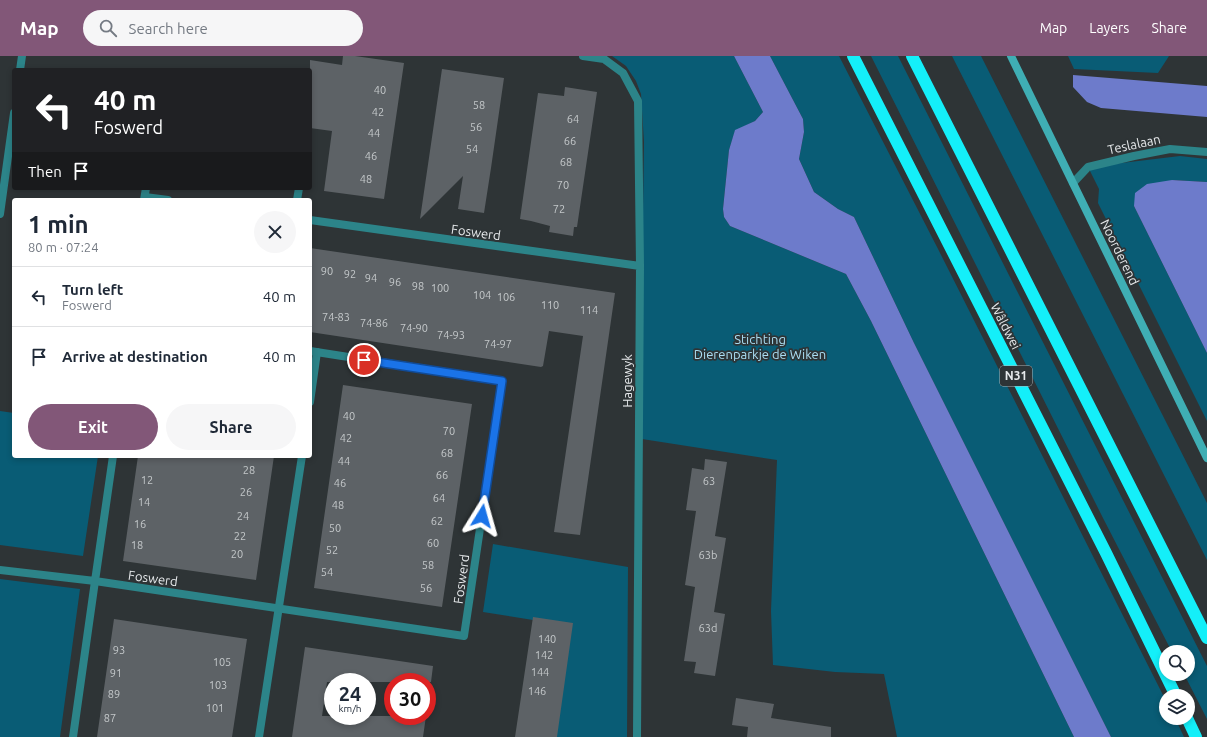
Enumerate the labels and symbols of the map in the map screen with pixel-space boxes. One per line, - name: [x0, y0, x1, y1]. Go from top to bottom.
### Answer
- house number: 40: [374, 84, 386, 96]
- house number: 58: [473, 99, 485, 111]
- house number: 42: [372, 106, 384, 118]
- house number: 64: [567, 113, 579, 125]
- house number: 56: [470, 121, 482, 133]
- house number: 44: [368, 127, 380, 139]
- street label: Teslalaan: [1106, 132, 1162, 156]
- house number: 66: [564, 135, 576, 147]
- house number: 54: [466, 143, 478, 155]
- house number: 46: [365, 150, 377, 162]
- house number: 68: [560, 156, 572, 168]
- house number: 48: [360, 173, 372, 185]
- house number: 70: [557, 179, 569, 191]
- house number: 72: [553, 203, 565, 215]
- street label: Noorderend: [1098, 217, 1142, 287]
- street label: Foswerd: [450, 222, 502, 242]
- house number: 90: [321, 265, 333, 277]
- house number: 92: [344, 268, 356, 280]
- house number: 94: [365, 272, 377, 284]
- house number: 96: [389, 276, 401, 288]
- house number: 98: [412, 280, 424, 292]
- house number: 100: [431, 282, 449, 294]
- house number: 104: [473, 289, 491, 301]
- house number: 106: [497, 291, 515, 303]
- house number: 110: [541, 299, 559, 311]
- street label: Wâldwei: [988, 301, 1024, 351]
- house number: 114: [580, 304, 598, 316]
- house number: 74-83: [322, 311, 350, 323]
- house number: 74-86: [360, 317, 388, 329]
- house number: 74-90: [400, 322, 428, 334]
- house number: 74-93: [437, 329, 465, 341]
- park label: Stichting Dierenparkje de Wiken: [694, 332, 826, 361]
- house number: 74-97: [484, 338, 512, 350]
- pin: [347, 343, 381, 377]
- street label: Hagewyk: [620, 354, 634, 408]
- road number: N31: [1000, 366, 1032, 386]
- house number: 40: [343, 410, 355, 422]
- house number: 70: [443, 425, 455, 437]
- house number: 42: [340, 432, 352, 444]
- house number: 68: [441, 447, 453, 459]
- house number: 44: [338, 455, 350, 467]
- house number: 28: [243, 464, 255, 476]
- house number: 66: [436, 469, 448, 481]
- house number: 12: [141, 474, 153, 486]
- house number: 63: [703, 475, 715, 487]
- house number: 46: [334, 477, 346, 489]
- house number: 26: [240, 486, 252, 498]
- house number: 64: [433, 492, 445, 504]
- position arrow: [461, 495, 503, 537]
- house number: 14: [138, 496, 150, 508]
- house number: 48: [332, 499, 344, 511]
- house number: 24: [237, 510, 249, 522]
- house number: 62: [431, 515, 443, 527]
- house number: 16: [134, 518, 146, 530]
- house number: 50: [329, 522, 341, 534]
- house number: 22: [234, 530, 246, 542]
- house number: 60: [427, 537, 439, 549]
- house number: 18: [131, 539, 143, 551]
- house number: 52: [326, 544, 338, 556]
- house number: 20: [231, 548, 243, 560]
- house number: 63b: [699, 549, 717, 561]
- street label: Foswerd: [451, 553, 471, 605]
- house number: 58: [422, 559, 434, 571]
- house number: 54: [321, 566, 333, 578]
- street label: Foswerd: [127, 568, 179, 588]
- house number: 56: [420, 582, 432, 594]
- house number: 63d: [699, 622, 717, 634]
- house number: 140: [538, 633, 556, 645]
- house number: 93: [113, 644, 125, 656]
- house number: 142: [535, 649, 553, 661]
- house number: 105: [213, 656, 231, 668]
- house number: 144: [531, 666, 549, 678]
- house number: 91: [110, 667, 122, 679]
- speed limit sign: 30: [384, 673, 436, 725]
- house number: 103: [209, 679, 227, 691]
- house number: 146: [528, 685, 546, 697]
- house number: 89: [108, 688, 120, 700]
- house number: 101: [206, 702, 224, 714]
- house number: 87: [104, 712, 116, 724]

